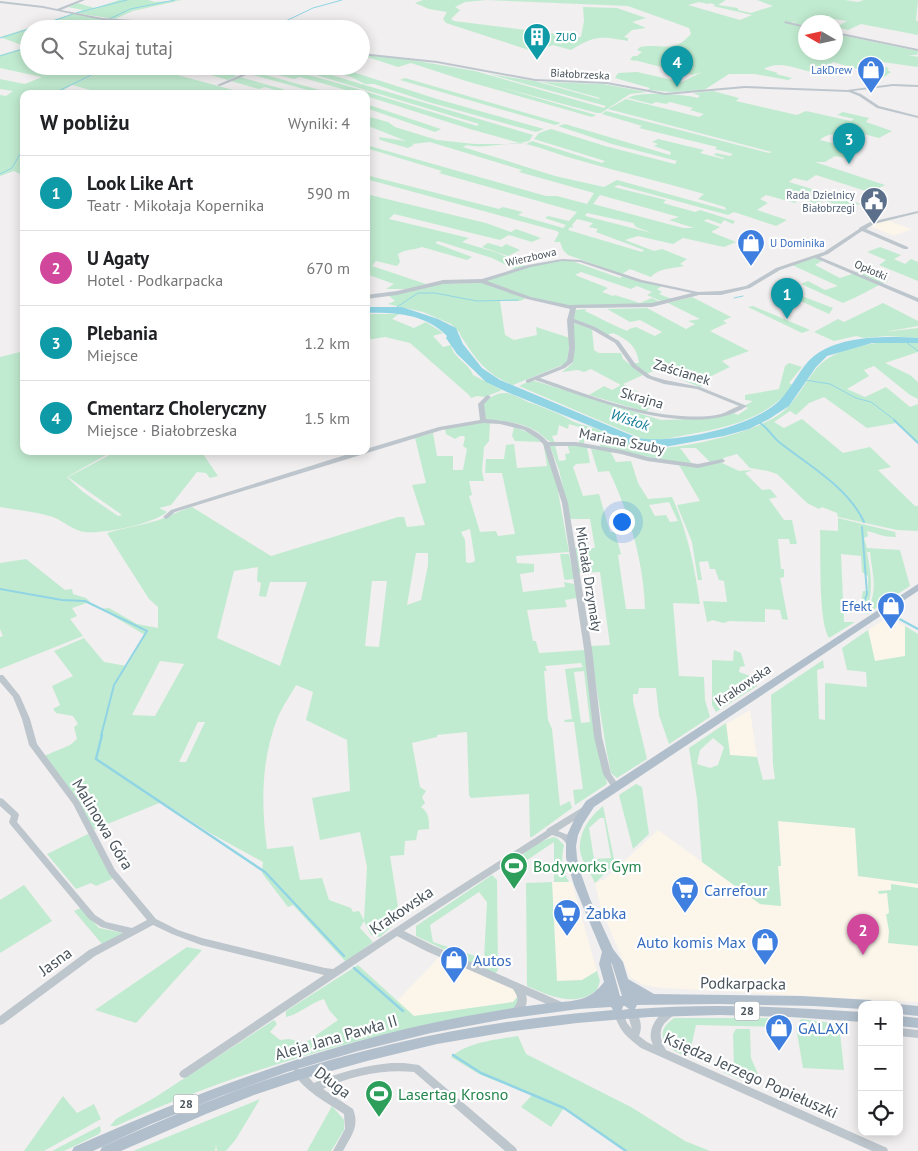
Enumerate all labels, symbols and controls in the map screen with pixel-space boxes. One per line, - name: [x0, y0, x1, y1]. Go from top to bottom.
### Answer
- north arrow: [798, 15, 843, 60]
- search box: [20, 20, 370, 75]
- building icon: ZUO: [522, 22, 552, 61]
- place label: ZUO: [556, 30, 577, 44]
- icon: search: [38, 34, 66, 62]
- text: Szukaj tutaj: [78, 36, 173, 60]
- pin: 4: [661, 46, 693, 87]
- shop icon: LakDrew: [856, 55, 886, 94]
- place label: LakDrew: [811, 63, 852, 77]
- street label: Białobrzeska: [550, 65, 610, 83]
- text: W pobliżu: [40, 109, 129, 136]
- text: Wyniki: 4: [288, 113, 350, 133]
- pin: 3: [833, 123, 865, 164]
- text: Look Like Art: [87, 171, 193, 195]
- text: 1: [51, 183, 61, 203]
- text: 590 m: [307, 183, 350, 203]
- public building icon: Rada Dzielnicy Białobrzegi: [859, 186, 889, 225]
- place label: Rada Dzielnicy Białobrzegi: [786, 188, 856, 215]
- text: Teatr · Mikołaja Kopernika: [87, 195, 264, 215]
- shop icon: U Dominika: [736, 228, 766, 267]
- place label: U Dominika: [770, 236, 825, 250]
- street label: Wierzbowa: [504, 244, 558, 270]
- text: U Agaty: [87, 246, 149, 270]
- street label: Opłotki: [852, 257, 890, 283]
- text: 2: [51, 258, 61, 278]
- text: 670 m: [307, 258, 350, 278]
- text: Hotel · Podkarpacka: [87, 270, 223, 290]
- pin: 1: [771, 278, 803, 319]
- text: Plebania: [87, 321, 158, 345]
- text: 3: [51, 333, 61, 353]
- text: 1.2 km: [304, 333, 350, 353]
- text: Miejsce: [87, 345, 138, 365]
- street label: Zaścianek: [651, 355, 713, 389]
- street label: Skrajna: [618, 383, 666, 413]
- text: Cmentarz Choleryczny: [87, 396, 266, 420]
- water label: Wisłok: [608, 404, 653, 435]
- text: 4: [51, 408, 61, 428]
- text: 1.5 km: [304, 408, 350, 428]
- text: Miejsce · Białobrzeska: [87, 420, 237, 440]
- street label: Mariana Szuby: [578, 424, 667, 458]
- your location: [609, 509, 635, 535]
- street label: Michała Drzymały: [572, 525, 606, 633]
- shop icon: Efekt: [876, 591, 906, 630]
- place label: Efekt: [842, 597, 872, 615]
- street label: Krakowska: [712, 660, 774, 710]
- street label: Malinowa Góra: [68, 775, 138, 873]
- sports icon: Bodyworks Gym: [499, 851, 529, 890]
- place label: Bodyworks Gym: [533, 856, 642, 876]
- supermarket icon: Carrefour: [670, 875, 700, 914]
- place label: Carrefour: [704, 880, 768, 900]
- street label: Krakowska: [365, 881, 437, 939]
- supermarket icon: Żabka: [552, 898, 582, 937]
- place label: Żabka: [586, 903, 627, 923]
- pin: 2: [847, 914, 879, 955]
- shop icon: Auto komis Max: [750, 927, 780, 966]
- place label: Auto komis Max: [637, 932, 746, 952]
- street label: Jasna: [34, 942, 75, 980]
- shop icon: Autos: [439, 945, 469, 984]
- place label: Autos: [473, 950, 512, 970]
- street label: Podkarpacka: [700, 972, 786, 994]
- road number: 28: [734, 1001, 760, 1020]
- map controls: [858, 1001, 903, 1136]
- button: +: [858, 1001, 903, 1046]
- street label: Aleja Jana Pawła II: [272, 1010, 400, 1064]
- shop icon: GALAXI: [764, 1013, 794, 1052]
- place label: GALAXI: [798, 1018, 849, 1038]
- street label: Księdza Jerzego Popiełuszki: [661, 1028, 841, 1122]
- button: −: [858, 1046, 903, 1091]
- street label: Długa: [311, 1062, 355, 1102]
- sports icon: Lasertag Krosno: [364, 1079, 394, 1118]
- place label: Lasertag Krosno: [398, 1084, 508, 1104]
- button: locate: [858, 1091, 903, 1136]
- road number: 28: [174, 1094, 198, 1114]

